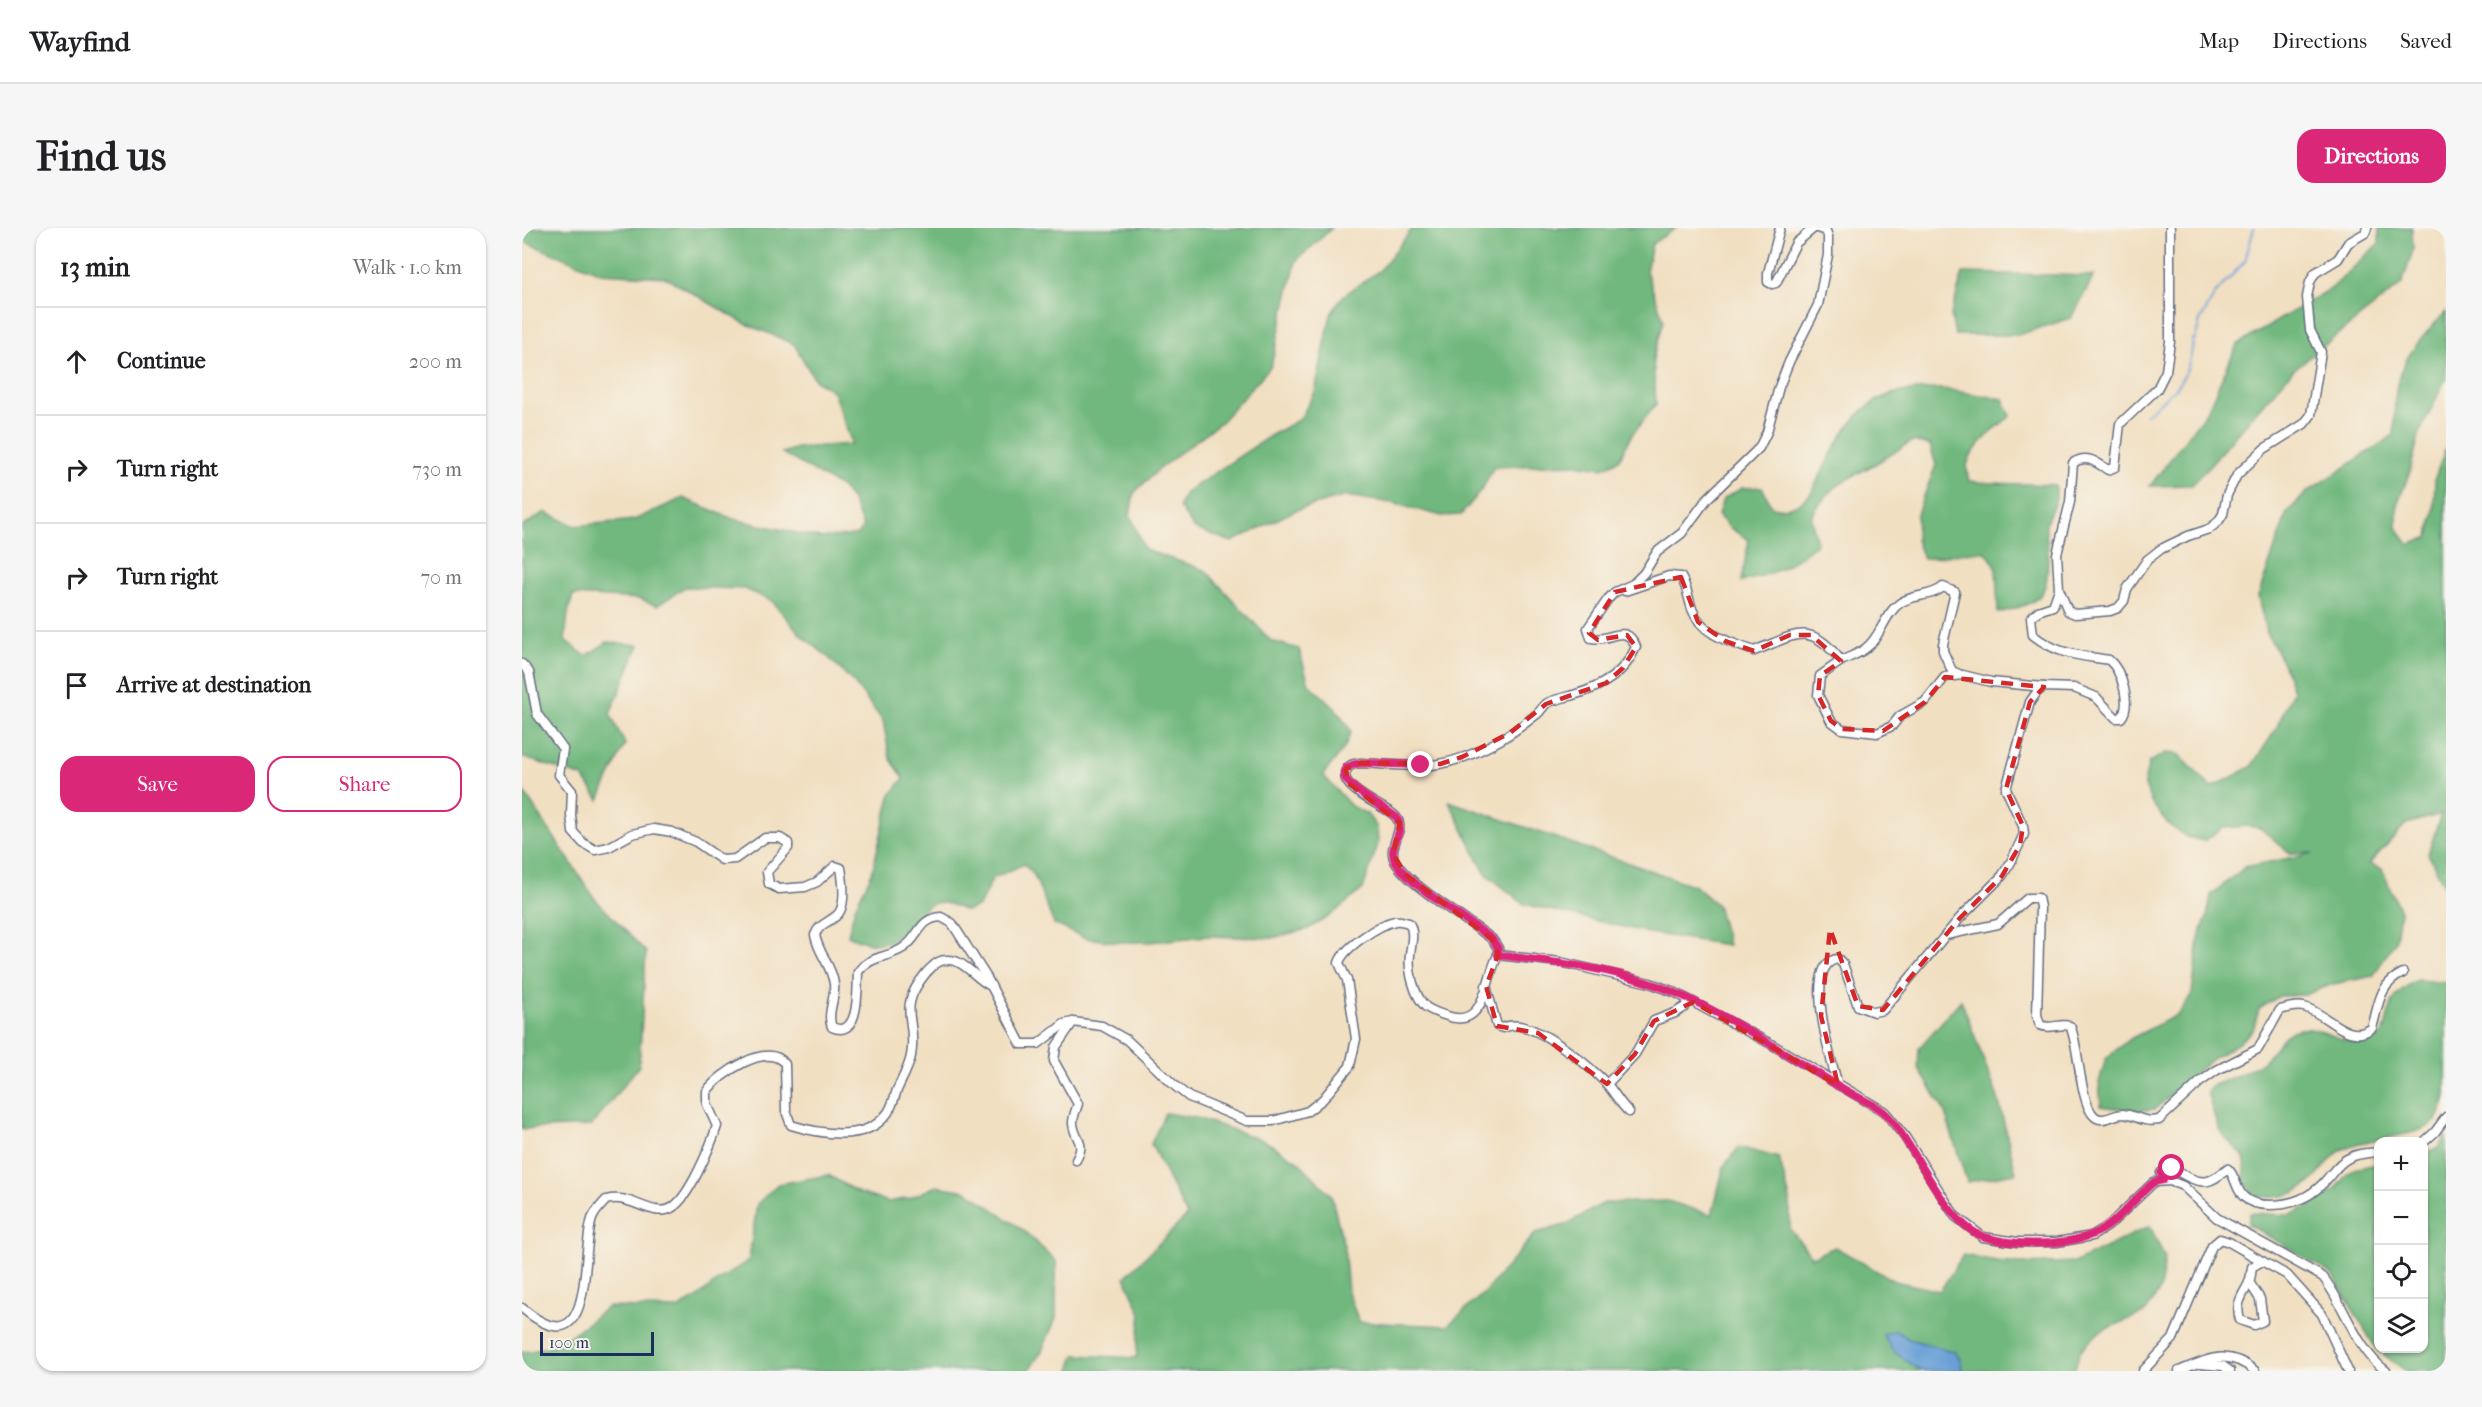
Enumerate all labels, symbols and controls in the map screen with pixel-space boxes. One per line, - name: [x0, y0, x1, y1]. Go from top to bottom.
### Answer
- text: Wayfind: [30, 25, 130, 58]
- text: Map: [2199, 29, 2239, 53]
- text: Directions: [2272, 29, 2367, 53]
- text: Saved: [2400, 29, 2452, 53]
- button: Directions: [2297, 129, 2446, 183]
- text: Find us: [36, 132, 166, 181]
- text: 13 min: [60, 252, 130, 283]
- text: Walk · 1.0 km: [353, 256, 462, 279]
- icon: ahead: [60, 345, 93, 378]
- text: Continue: [117, 348, 206, 374]
- text: 200 m: [409, 350, 462, 373]
- icon: right: [60, 453, 93, 486]
- text: Turn right: [117, 456, 218, 482]
- text: 730 m: [412, 458, 462, 481]
- icon: right: [60, 561, 93, 594]
- text: Turn right: [117, 564, 218, 590]
- text: 70 m: [420, 566, 462, 589]
- icon: arrive: [60, 669, 93, 702]
- text: Arrive at destination: [117, 672, 311, 698]
- route end: [1407, 751, 1433, 777]
- button: Save: [60, 756, 255, 812]
- button: Share: [267, 756, 462, 812]
- map controls: [2374, 1137, 2428, 1353]
- button: +: [2374, 1137, 2428, 1191]
- route start: [2158, 1154, 2184, 1180]
- button: −: [2374, 1191, 2428, 1245]
- button: locate: [2374, 1245, 2428, 1299]
- button: layers: [2374, 1299, 2428, 1353]
- scale bar: [540, 1329, 654, 1356]
- text: 100 m: [549, 1333, 589, 1352]

